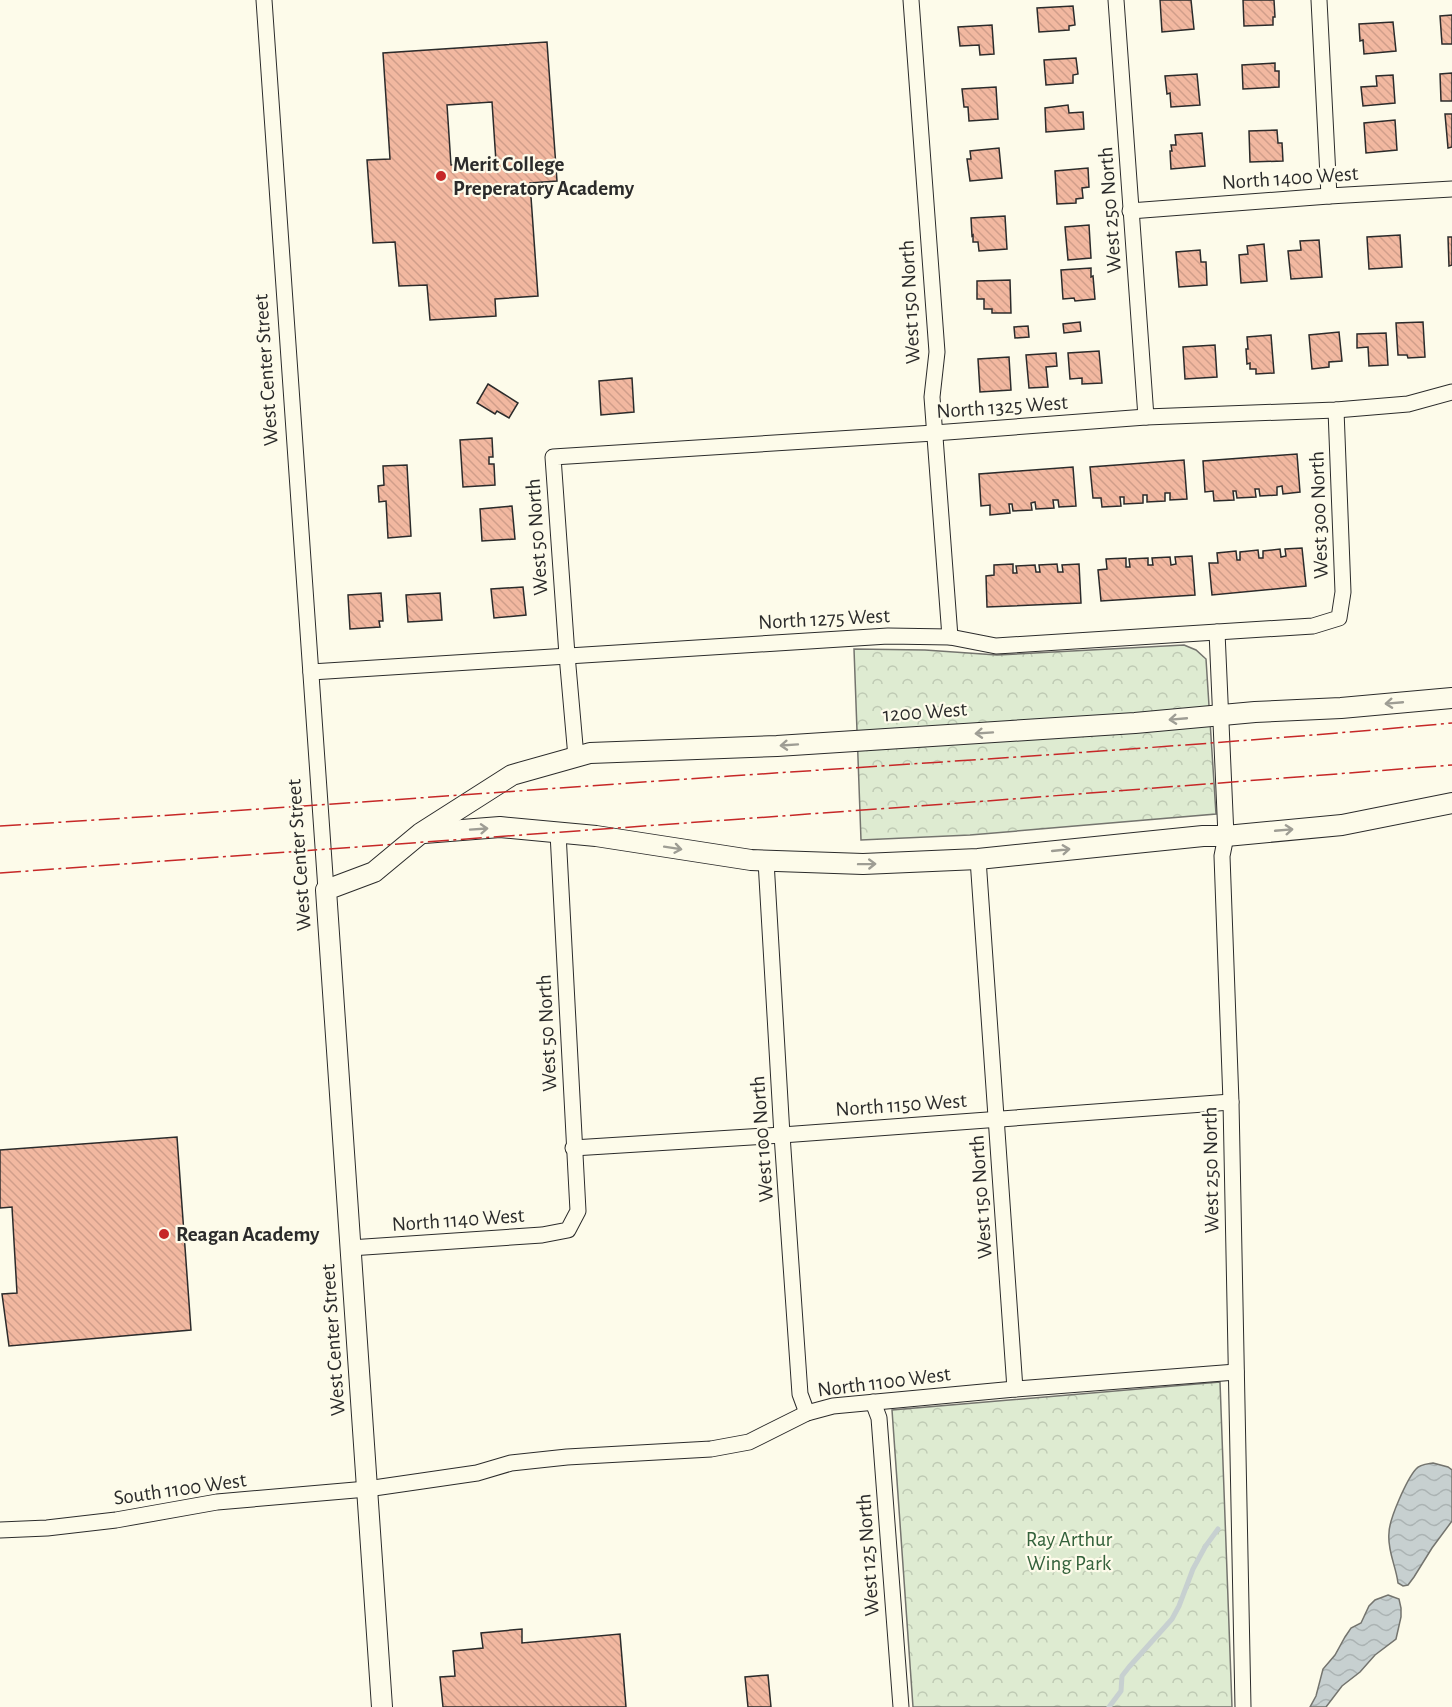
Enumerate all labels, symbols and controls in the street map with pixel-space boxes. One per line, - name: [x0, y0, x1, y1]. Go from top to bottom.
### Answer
- street label: West 250 North: [1095, 146, 1125, 274]
- place label: Merit College Preperatory Academy: [453, 154, 635, 199]
- street label: North 1400 West: [1221, 163, 1359, 193]
- marker: Merit College Preperatory Academy: [434, 169, 448, 183]
- street label: West 150 North: [896, 239, 924, 365]
- street label: West Center Street: [250, 293, 282, 447]
- street label: North 1325 West: [936, 392, 1069, 422]
- street label: West 300 North: [1306, 451, 1332, 579]
- street label: West 50 North: [522, 478, 552, 596]
- street label: North 1275 West: [758, 605, 891, 633]
- one-way arrow: [1384, 698, 1404, 709]
- street label: 1200 West: [882, 699, 968, 725]
- one-way arrow: [1169, 714, 1189, 725]
- one-way arrow: [974, 727, 994, 738]
- one-way arrow: [780, 740, 800, 751]
- street label: West Center Street: [283, 778, 315, 932]
- one-way arrow: [469, 823, 489, 834]
- one-way arrow: [1273, 824, 1293, 835]
- one-way arrow: [662, 843, 682, 854]
- one-way arrow: [1051, 844, 1071, 855]
- one-way arrow: [856, 858, 876, 870]
- street label: West 50 North: [533, 974, 561, 1092]
- street label: West 100 North: [747, 1075, 777, 1203]
- street label: North 1150 West: [835, 1090, 968, 1120]
- street label: West 250 North: [1199, 1106, 1223, 1234]
- street label: West 150 North: [966, 1134, 996, 1260]
- street label: North 1140 West: [391, 1205, 525, 1235]
- place label: Reagan Academy: [176, 1224, 320, 1245]
- marker: Reagan Academy: [157, 1227, 171, 1241]
- street label: West Center Street: [317, 1263, 349, 1417]
- street label: North 1100 West: [816, 1363, 952, 1401]
- street label: South 1100 West: [112, 1469, 248, 1509]
- street label: West 125 North: [853, 1493, 883, 1617]
- park label: Ray Arthur Wing Park: [1026, 1529, 1113, 1574]

